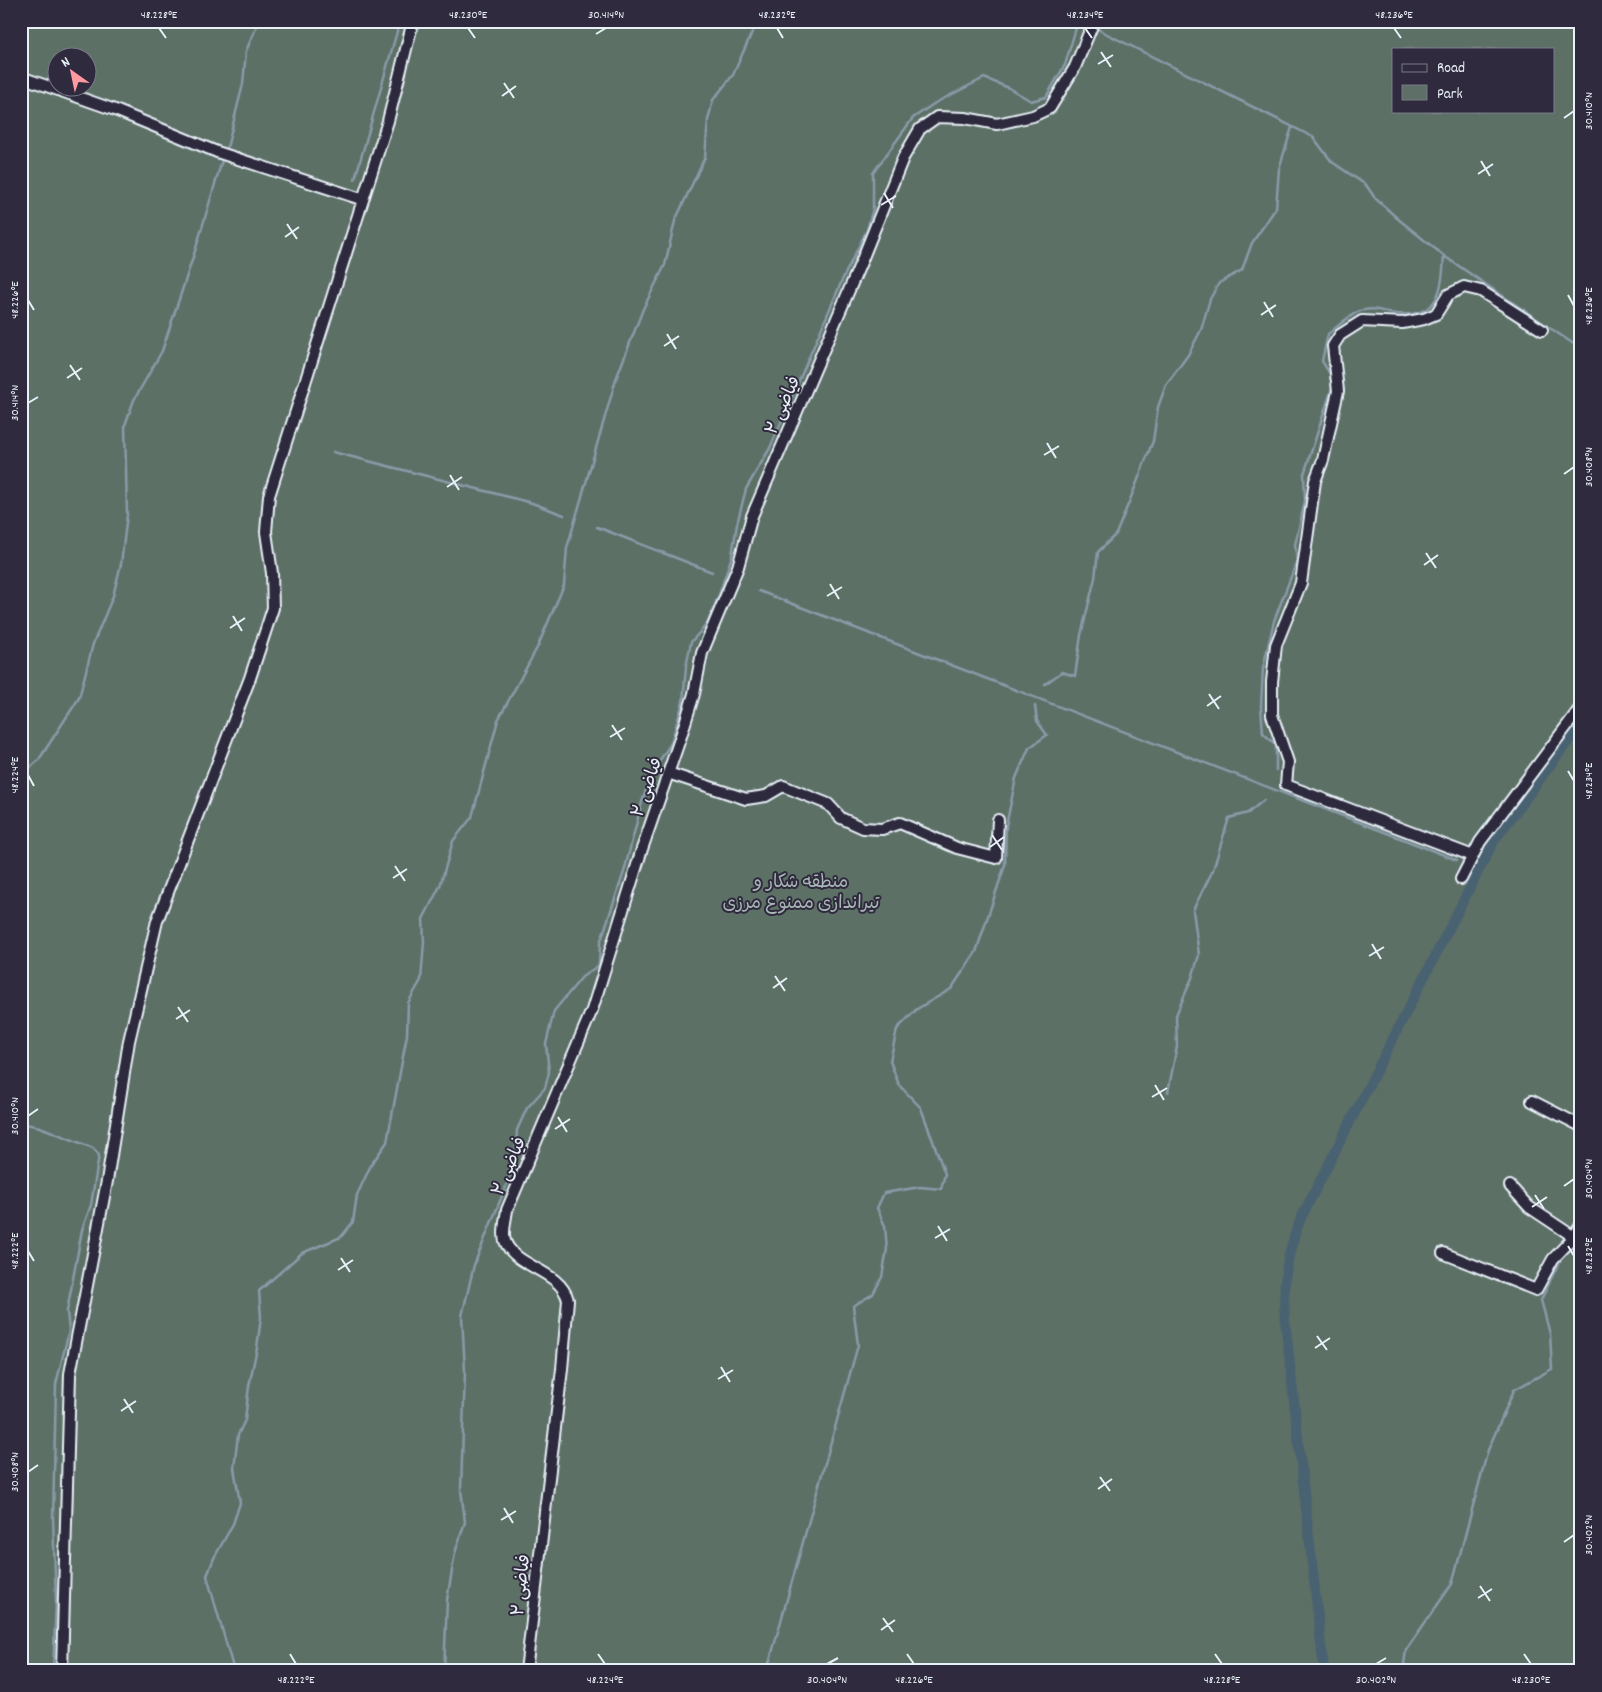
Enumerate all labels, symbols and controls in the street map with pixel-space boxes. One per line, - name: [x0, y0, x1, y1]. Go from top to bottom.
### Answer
- text: 48.228°E: [141, 7, 178, 24]
- text: 48.230°E: [449, 7, 488, 24]
- text: 30.414°N: [588, 7, 624, 24]
- text: 48.232°E: [759, 7, 796, 24]
- text: 48.234°E: [1067, 7, 1104, 24]
- text: 48.236°E: [1375, 7, 1413, 24]
- north arrow: [48, 48, 98, 98]
- legend: [1392, 48, 1554, 112]
- text: N: [58, 52, 74, 73]
- text: Road: [1437, 58, 1465, 80]
- text: Park: [1437, 84, 1463, 106]
- text: 30.410°N: [1581, 92, 1598, 130]
- text: 48.226°E: [7, 281, 24, 319]
- text: 48.236°E: [1581, 287, 1598, 325]
- street label: فیاضی ۲: [760, 373, 808, 439]
- text: 30.414°N: [7, 385, 24, 421]
- text: 30.408°N: [1581, 447, 1598, 487]
- street label: فیاضی ۲: [626, 754, 670, 821]
- text: 48.224°E: [7, 756, 24, 793]
- text: 48.234°E: [1581, 762, 1598, 799]
- park label: منطقه شکار و تیراندازی ممنوع مرزی: [723, 871, 880, 917]
- text: 30.410°N: [7, 1097, 24, 1135]
- street label: فیاضی ۲: [487, 1134, 534, 1200]
- text: 30.404°N: [1581, 1159, 1598, 1199]
- text: 48.222°E: [7, 1232, 24, 1269]
- text: 48.232°E: [1581, 1237, 1598, 1274]
- text: 30.408°N: [7, 1452, 24, 1492]
- text: 30.402°N: [1581, 1515, 1598, 1555]
- street label: فیاضی ۲: [507, 1553, 538, 1617]
- text: 48.222°E: [278, 1672, 315, 1689]
- text: 48.224°E: [587, 1672, 624, 1689]
- text: 30.404°N: [807, 1672, 847, 1689]
- text: 48.226°E: [895, 1672, 933, 1689]
- text: 48.228°E: [1204, 1672, 1241, 1689]
- text: 30.402°N: [1356, 1672, 1396, 1689]
- text: 48.230°E: [1512, 1672, 1551, 1689]

